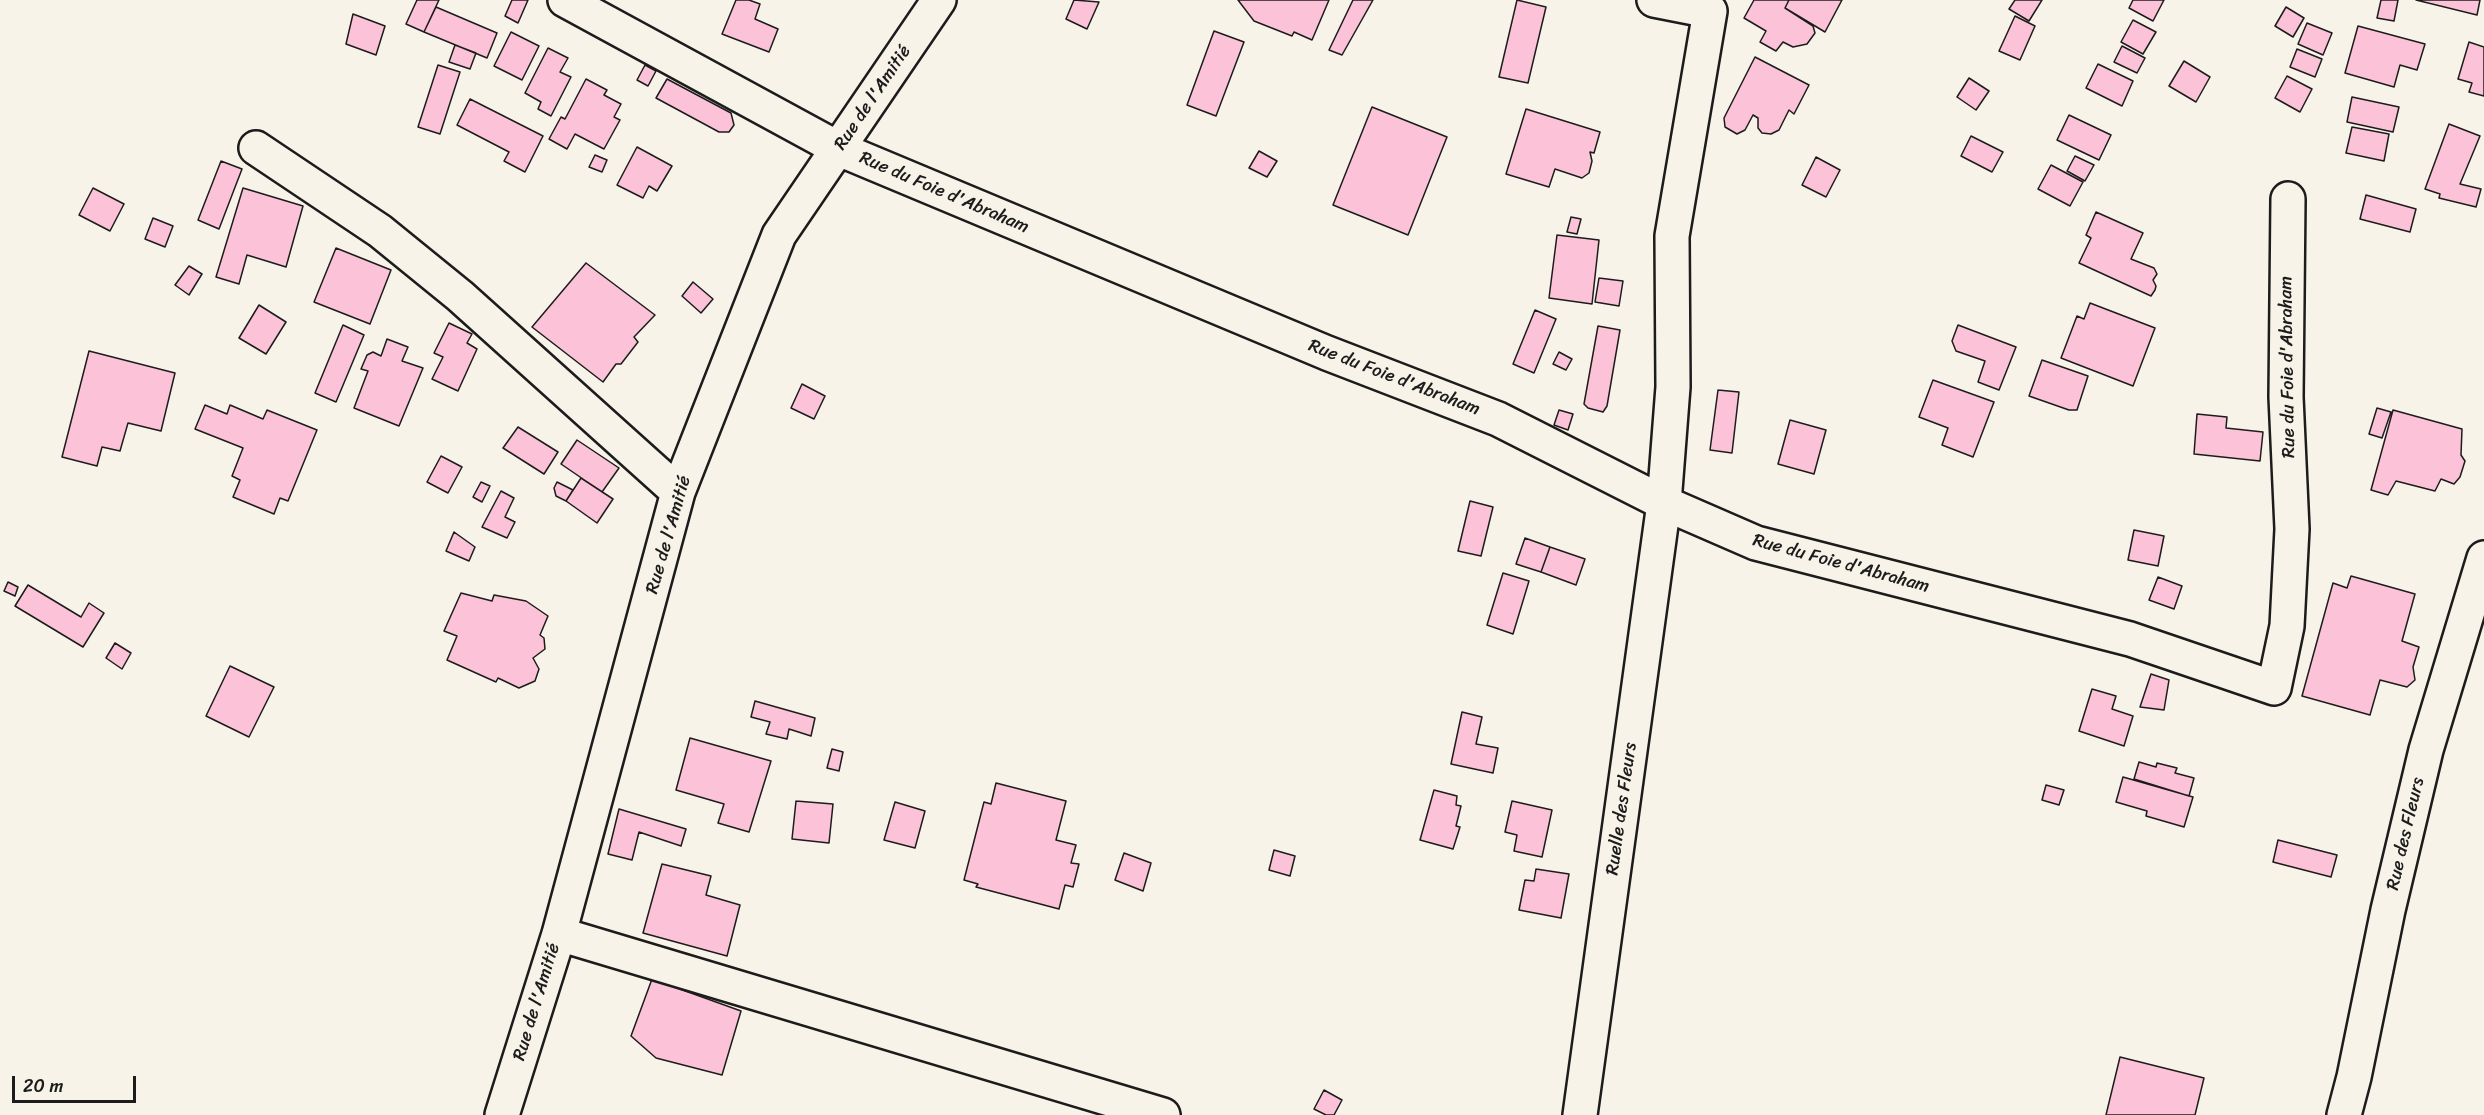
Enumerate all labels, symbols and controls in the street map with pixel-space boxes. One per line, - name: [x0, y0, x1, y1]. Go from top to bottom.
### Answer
- street label: Rue de l'Amitié: [830, 41, 916, 155]
- street label: Rue du Foie d'Abraham: [856, 148, 1032, 238]
- street label: Rue du Foie d'Abraham: [2276, 276, 2300, 458]
- street label: Rue du Foie d'Abraham: [1305, 335, 1483, 421]
- street label: Rue de l'Amitié: [642, 473, 696, 597]
- street label: Rue du Foie d'Abraham: [1750, 530, 1932, 598]
- street label: Ruelle des Fleurs: [1602, 741, 1642, 877]
- street label: Rue des Fleurs: [2383, 776, 2429, 892]
- street label: Rue de l'Amitié: [509, 941, 565, 1063]
- scale bar: [15, 1064, 140, 1102]
- text: 20 m: [23, 1070, 63, 1102]

